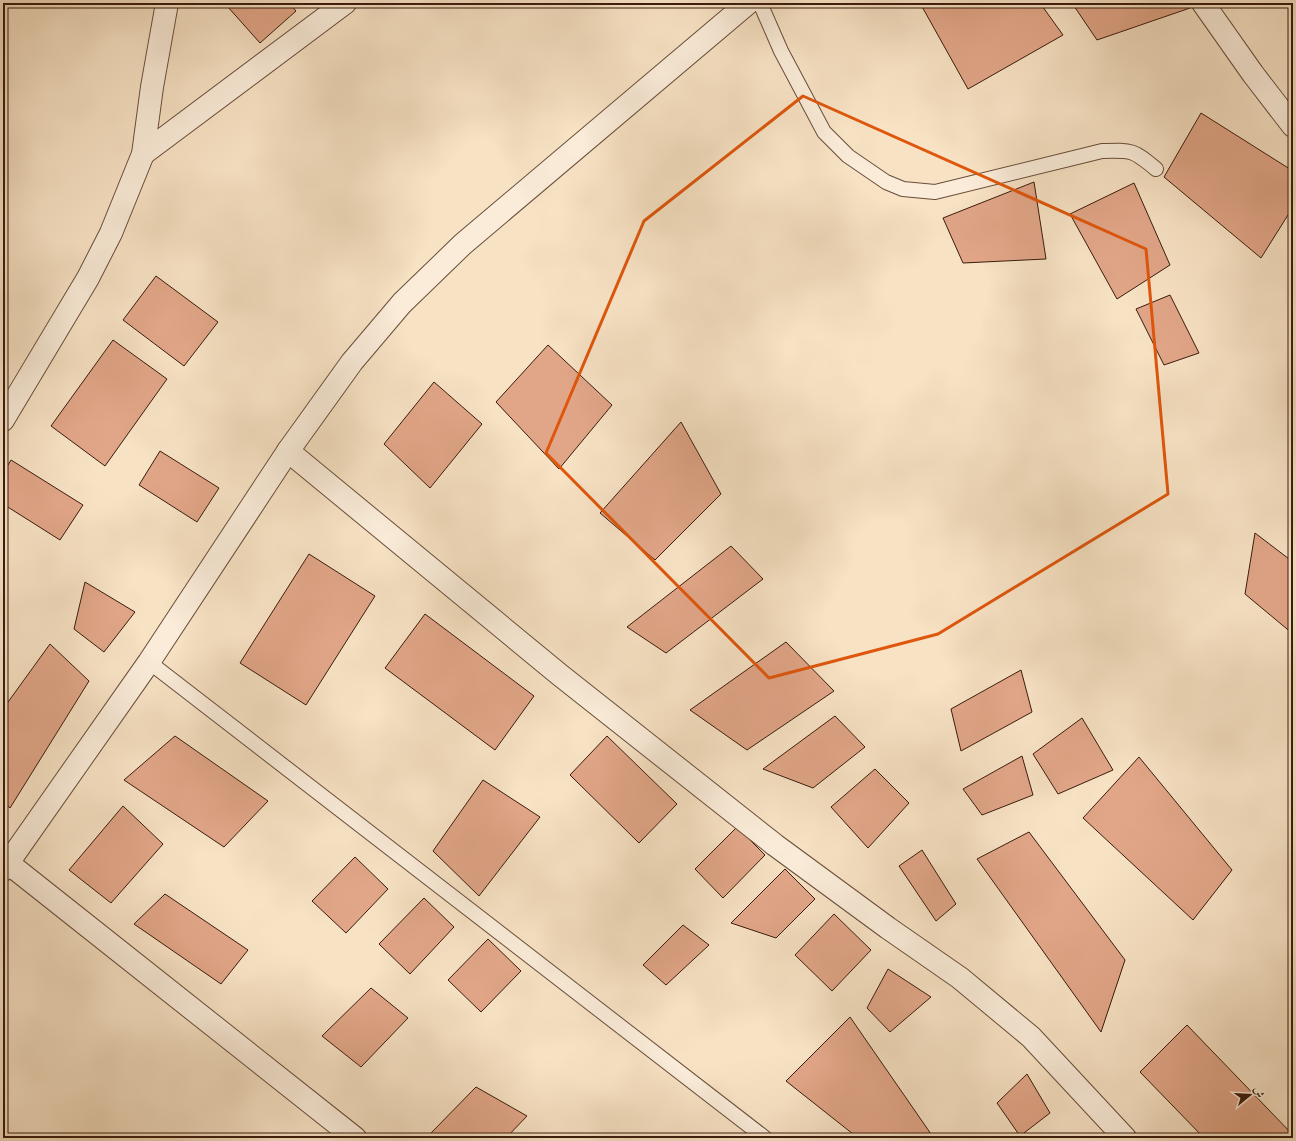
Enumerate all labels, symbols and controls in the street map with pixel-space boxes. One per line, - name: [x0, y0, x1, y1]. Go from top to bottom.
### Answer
- north arrow: [1230, 1075, 1270, 1115]
- text: ش: [1250, 1085, 1267, 1100]

